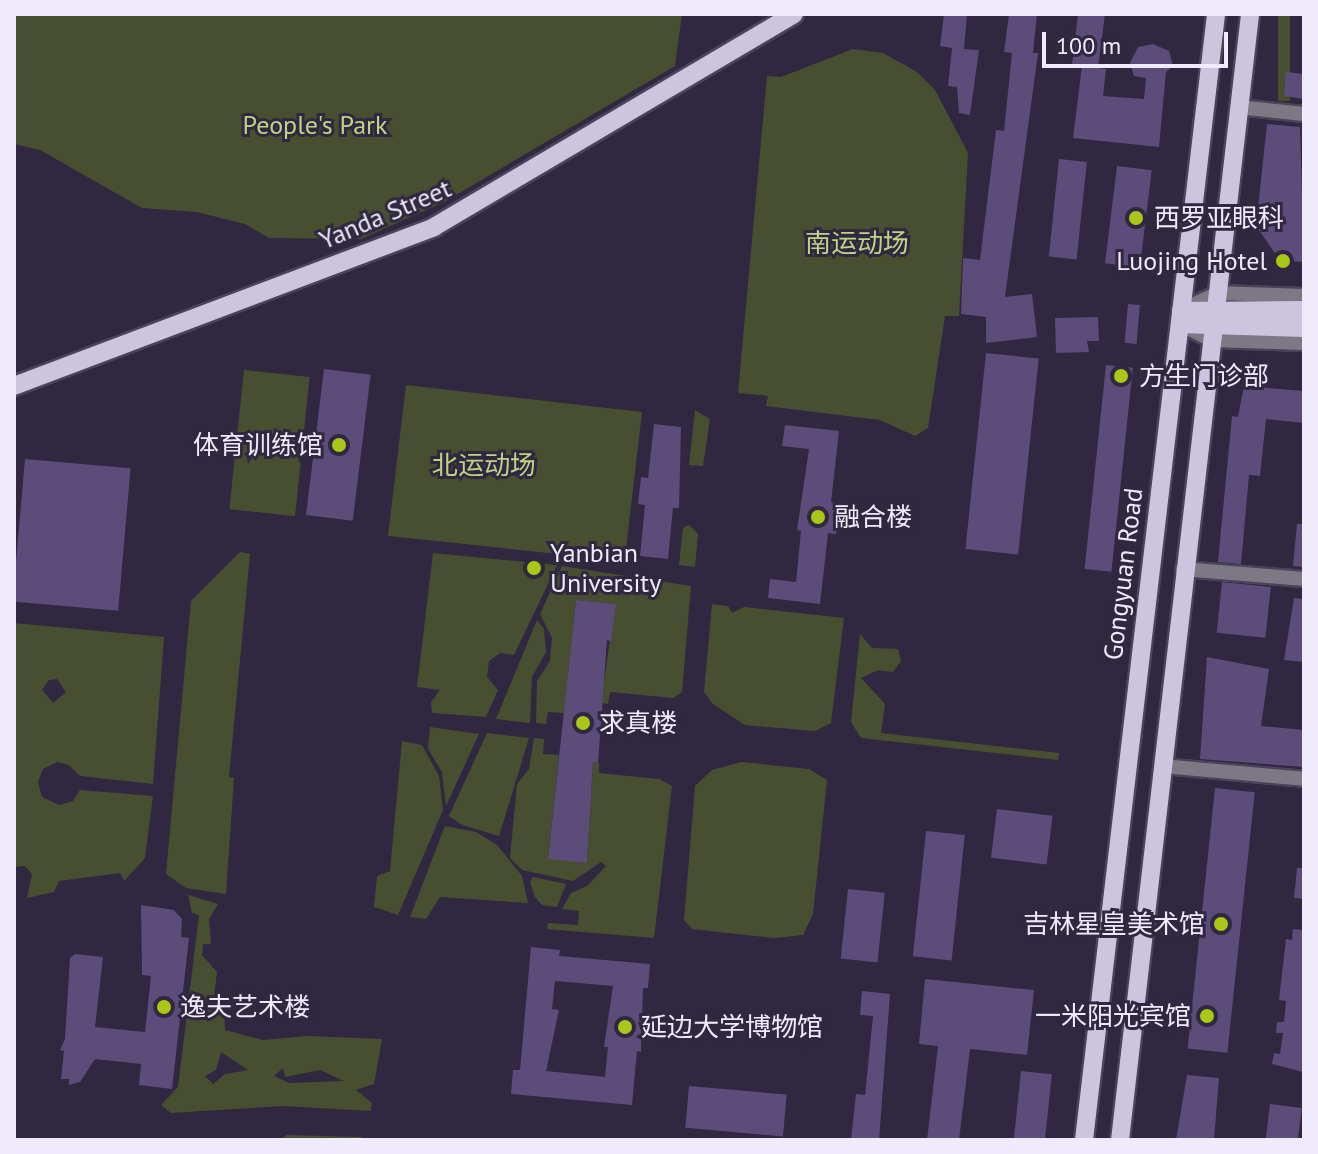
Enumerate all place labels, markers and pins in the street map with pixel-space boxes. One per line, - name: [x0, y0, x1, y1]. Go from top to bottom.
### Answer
- place label: 西罗亚眼科: [1154, 202, 1284, 234]
- marker: 西罗亚眼科: [1125, 207, 1147, 229]
- place label: Luojing Hotel: [1116, 245, 1267, 277]
- marker: Luojing Hotel: [1274, 252, 1292, 270]
- place label: 方生门诊部: [1139, 360, 1269, 392]
- marker: 方生门诊部: [1110, 365, 1132, 387]
- place label: 体育训练馆: [193, 429, 323, 461]
- marker: 体育训练馆: [330, 436, 348, 454]
- place label: 融合楼: [834, 501, 912, 533]
- marker: 融合楼: [809, 508, 827, 526]
- place label: Yanbian University: [550, 537, 661, 598]
- marker: Yanbian University: [525, 559, 543, 577]
- place label: 求真楼: [599, 707, 677, 739]
- marker: 求真楼: [574, 714, 592, 732]
- place label: 吉林星皇美术馆: [1023, 908, 1205, 940]
- marker: 吉林星皇美术馆: [1212, 915, 1230, 933]
- place label: 逸夫艺术楼: [180, 991, 310, 1023]
- marker: 逸夫艺术楼: [155, 998, 173, 1016]
- place label: 一米阳光宾馆: [1035, 1000, 1191, 1032]
- marker: 一米阳光宾馆: [1198, 1007, 1216, 1025]
- place label: 延边大学博物馆: [641, 1011, 823, 1043]
- marker: 延边大学博物馆: [616, 1018, 634, 1036]

